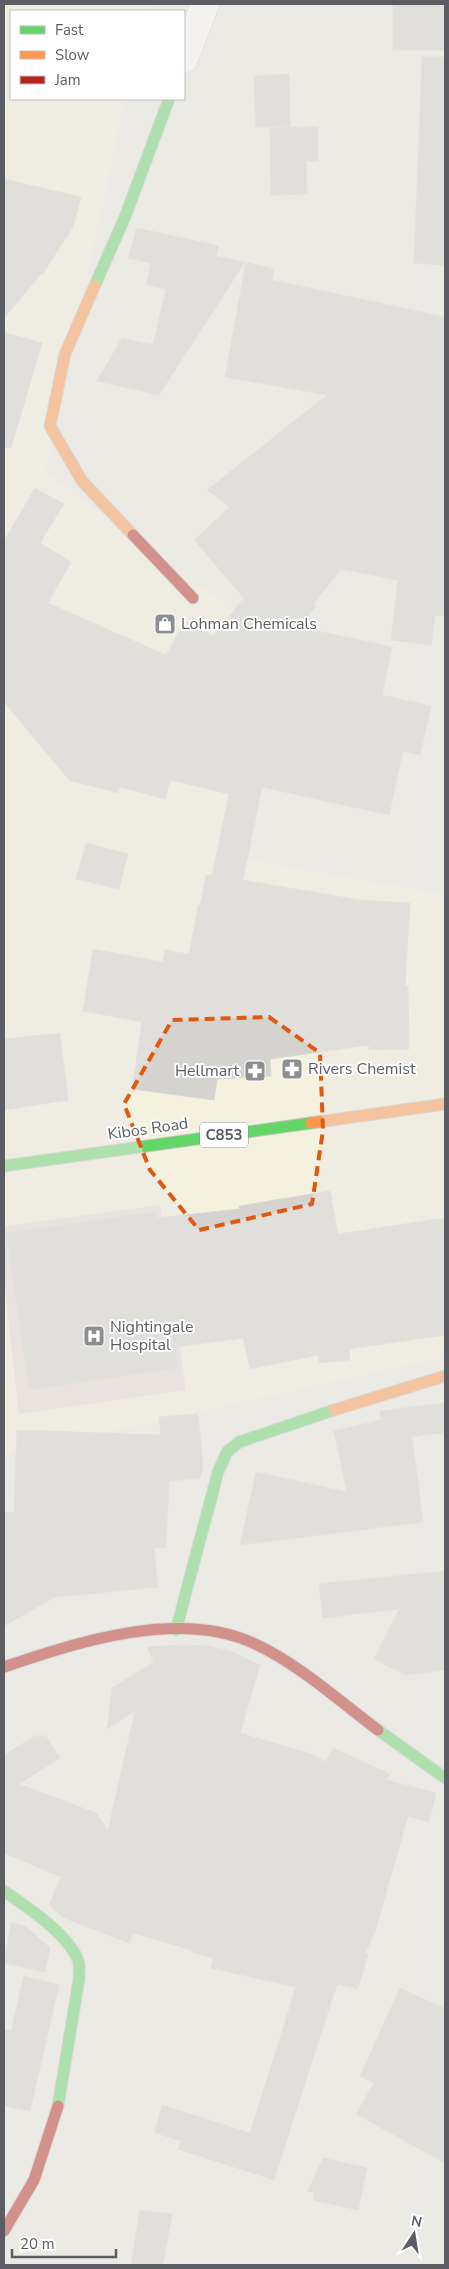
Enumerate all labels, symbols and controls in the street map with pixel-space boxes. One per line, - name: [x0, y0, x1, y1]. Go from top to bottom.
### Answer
- legend: [10, 10, 185, 100]
- text: Fast: [55, 20, 84, 40]
- text: Slow: [55, 45, 90, 65]
- text: Jam: [54, 70, 81, 90]
- shop icon: Lohman Chemicals: [153, 612, 177, 636]
- place label: Lohman Chemicals: [181, 613, 317, 635]
- pharmacy icon: Rivers Chemist: [280, 1057, 304, 1081]
- place label: Rivers Chemist: [308, 1058, 416, 1080]
- pharmacy icon: Hellmart: [243, 1059, 267, 1083]
- place label: Hellmart: [175, 1060, 239, 1082]
- street label: Kibos Road: [106, 1112, 190, 1146]
- road number: C853: [200, 1122, 248, 1148]
- place label: Nightingale Hospital: [110, 1316, 193, 1356]
- hospital icon: Nightingale Hospital: [82, 1324, 106, 1348]
- north arrow: [389, 2209, 439, 2259]
- text: N: [409, 2211, 424, 2232]
- scale bar: [12, 2226, 116, 2258]
- text: 20 m: [20, 2234, 55, 2254]

